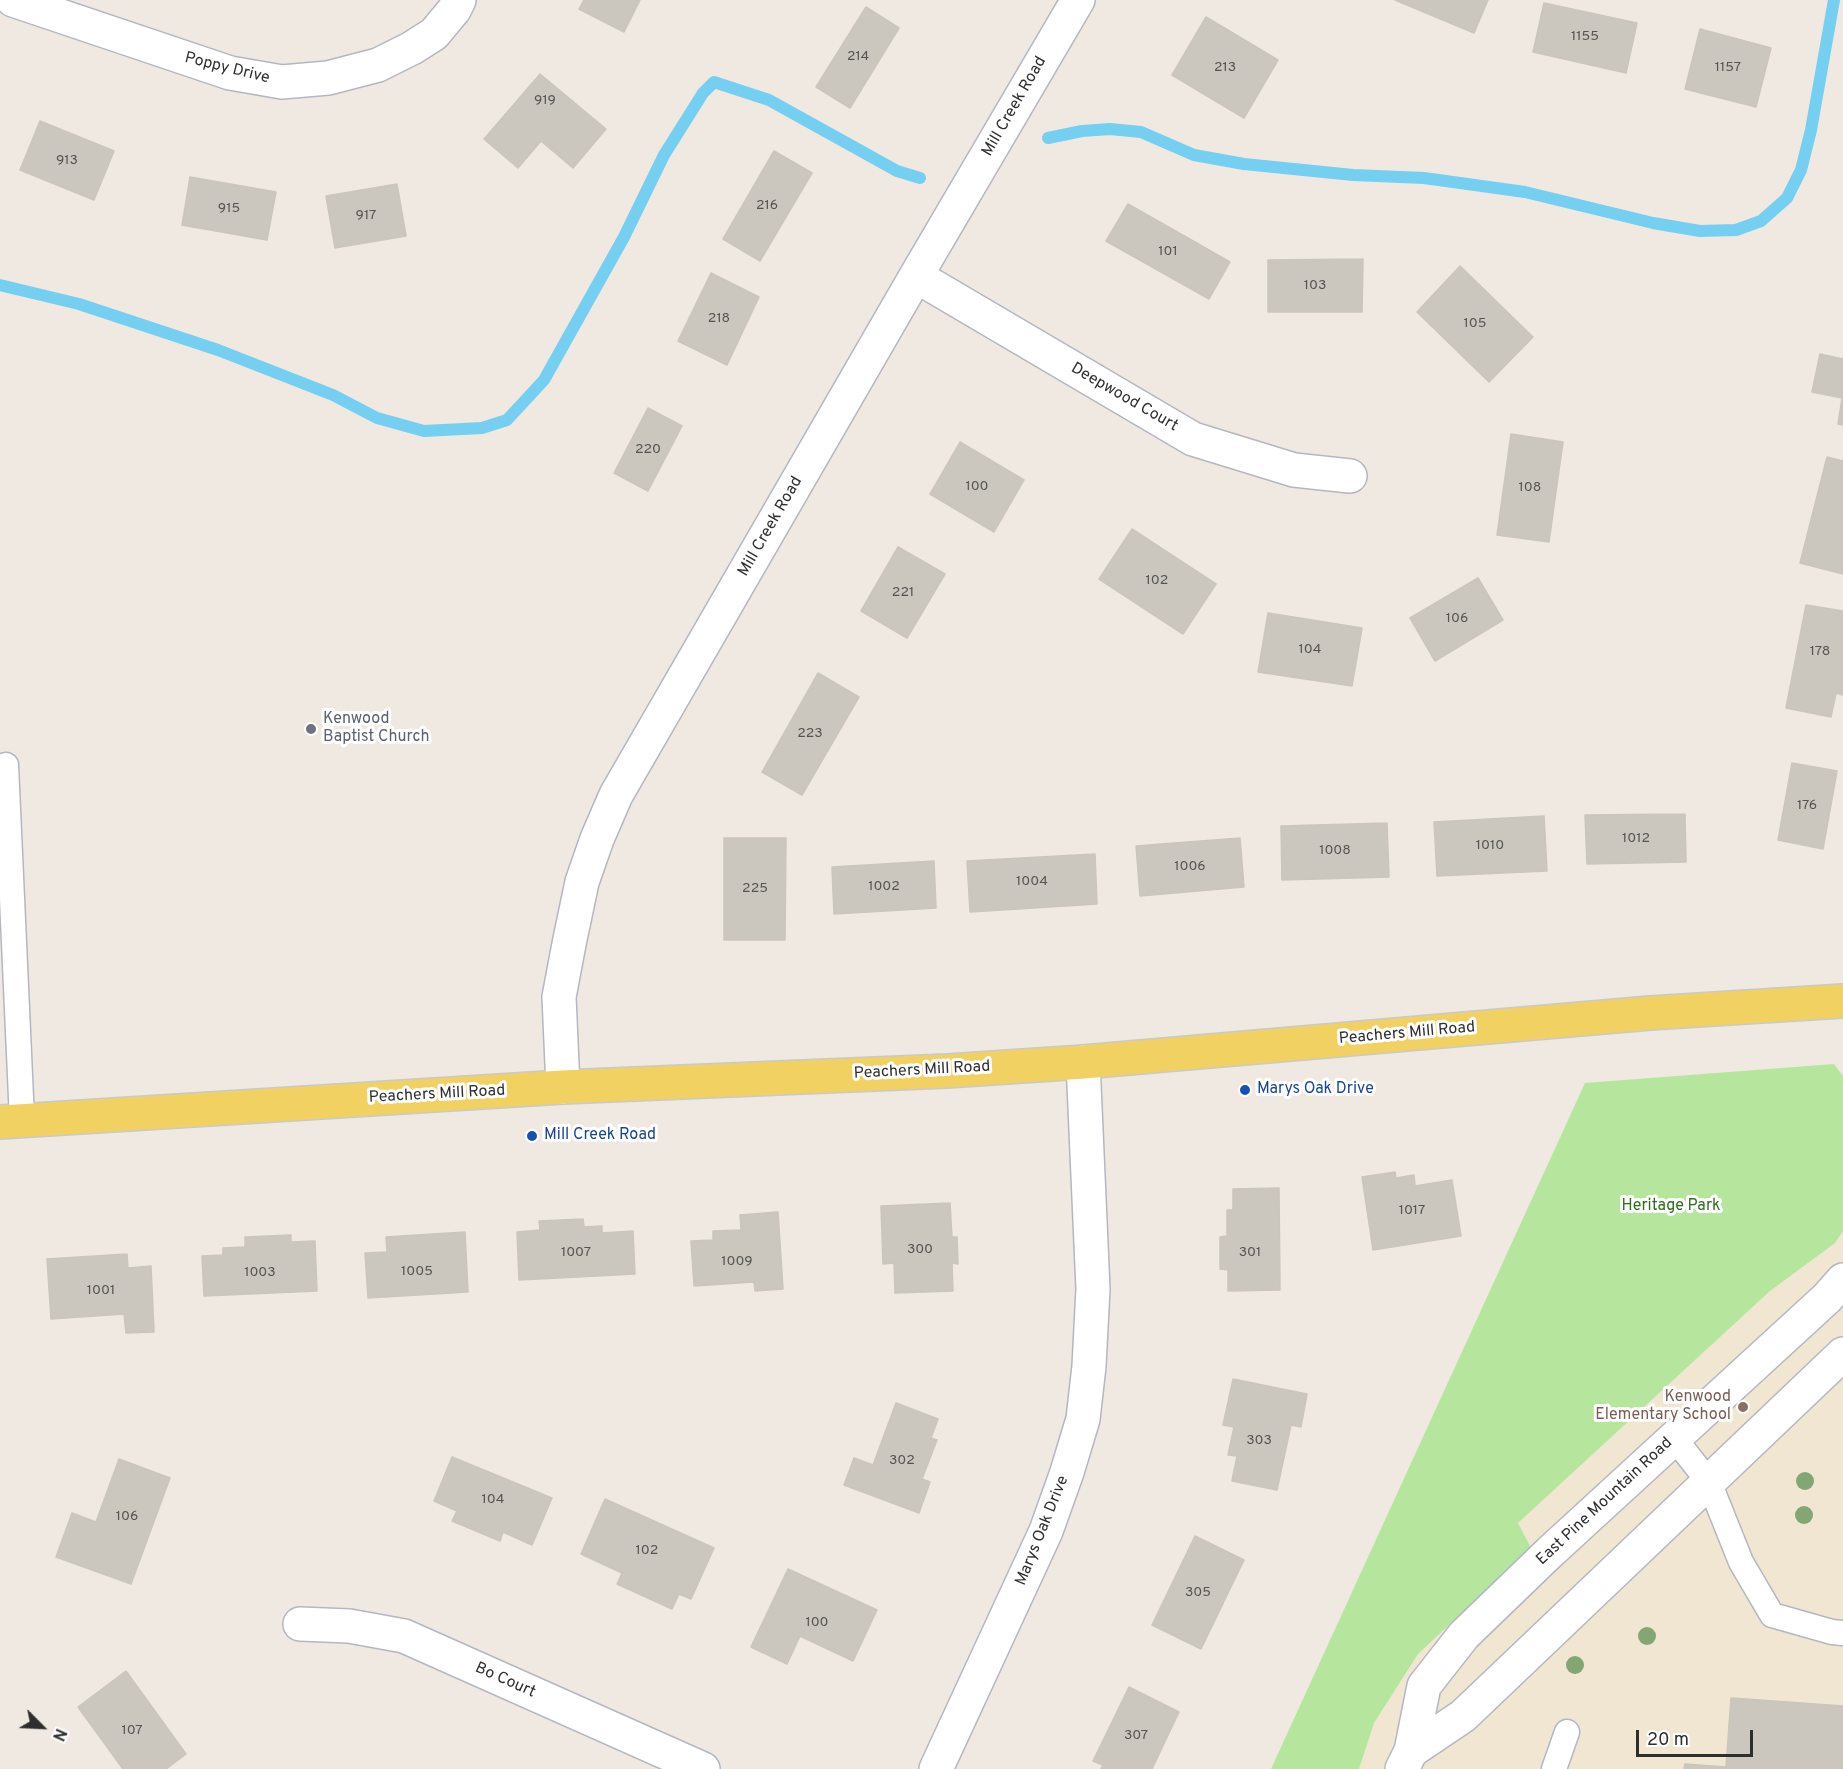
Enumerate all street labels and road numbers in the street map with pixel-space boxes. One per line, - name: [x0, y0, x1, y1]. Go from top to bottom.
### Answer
- street label: Poppy Drive: [182, 49, 272, 89]
- street label: Mill Creek Road: [979, 54, 1051, 160]
- street label: Deepwood Court: [1067, 360, 1181, 436]
- street label: Mill Creek Road: [735, 474, 807, 580]
- street label: Peachers Mill Road: [1338, 1018, 1476, 1050]
- street label: Peachers Mill Road: [853, 1058, 991, 1084]
- street label: Peachers Mill Road: [368, 1082, 506, 1108]
- street label: East Pine Mountain Road: [1533, 1434, 1677, 1570]
- street label: Marys Oak Drive: [1012, 1473, 1074, 1589]
- street label: Bo Court: [472, 1659, 538, 1703]

